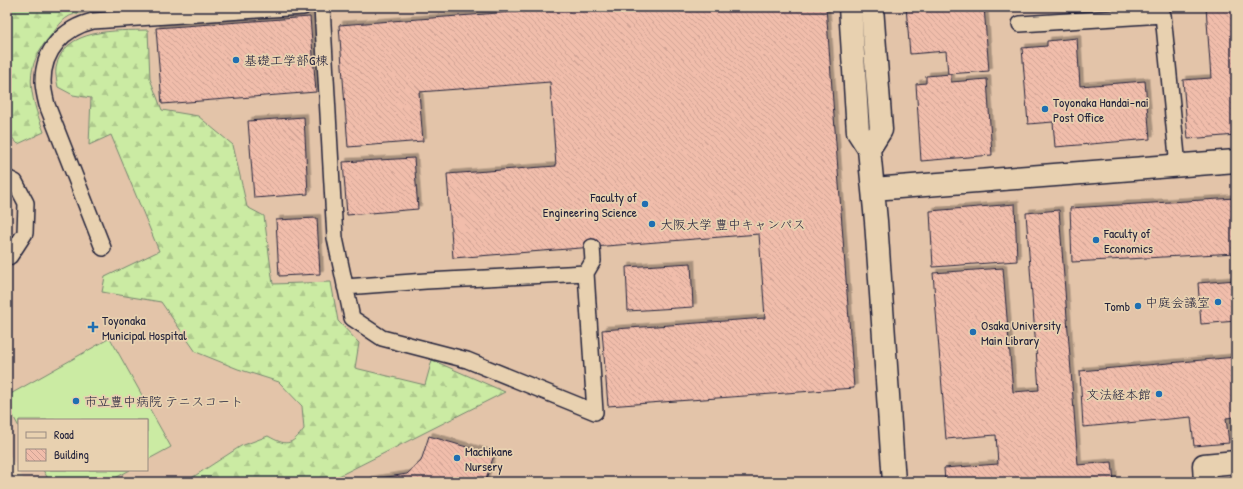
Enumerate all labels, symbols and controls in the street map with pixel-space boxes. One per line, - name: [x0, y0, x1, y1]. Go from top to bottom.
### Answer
- place label: 基礎工学部G棟: [244, 51, 328, 69]
- marker: 基礎工学部G棟: [231, 55, 241, 65]
- place label: Toyonaka Handai-nai Post Office: [1053, 93, 1149, 126]
- marker: Toyonaka Handai-nai Post Office: [1040, 104, 1050, 114]
- place label: Faculty of Engineering Science: [543, 188, 637, 221]
- marker: Faculty of Engineering Science: [640, 199, 650, 209]
- place label: 大阪大学 豊中キャンパス: [660, 215, 805, 233]
- marker: 大阪大学 豊中キャンパス: [647, 219, 657, 229]
- place label: Faculty of Economics: [1103, 224, 1153, 257]
- marker: Faculty of Economics: [1091, 235, 1101, 245]
- place label: 中庭会議室: [1145, 293, 1210, 311]
- place label: Tomb: [1104, 297, 1130, 315]
- marker: 中庭会議室: [1213, 297, 1223, 307]
- marker: Tomb: [1133, 301, 1143, 311]
- place label: Toyonaka Municipal Hospital: [102, 311, 187, 344]
- place label: Osaka University Main Library: [981, 316, 1062, 349]
- marker: Toyonaka Municipal Hospital: [87, 321, 99, 333]
- marker: Osaka University Main Library: [968, 327, 978, 337]
- place label: 文法経本館: [1086, 385, 1151, 403]
- marker: 文法経本館: [1154, 389, 1164, 399]
- place label: 市立豊中病院 テニスコート: [84, 392, 243, 410]
- marker: 市立豊中病院 テニスコート: [71, 396, 81, 406]
- legend: [18, 419, 148, 471]
- text: Road: [54, 426, 74, 443]
- place label: Machikane Nursery: [465, 442, 513, 475]
- text: Building: [54, 446, 89, 463]
- marker: Machikane Nursery: [452, 453, 462, 463]

